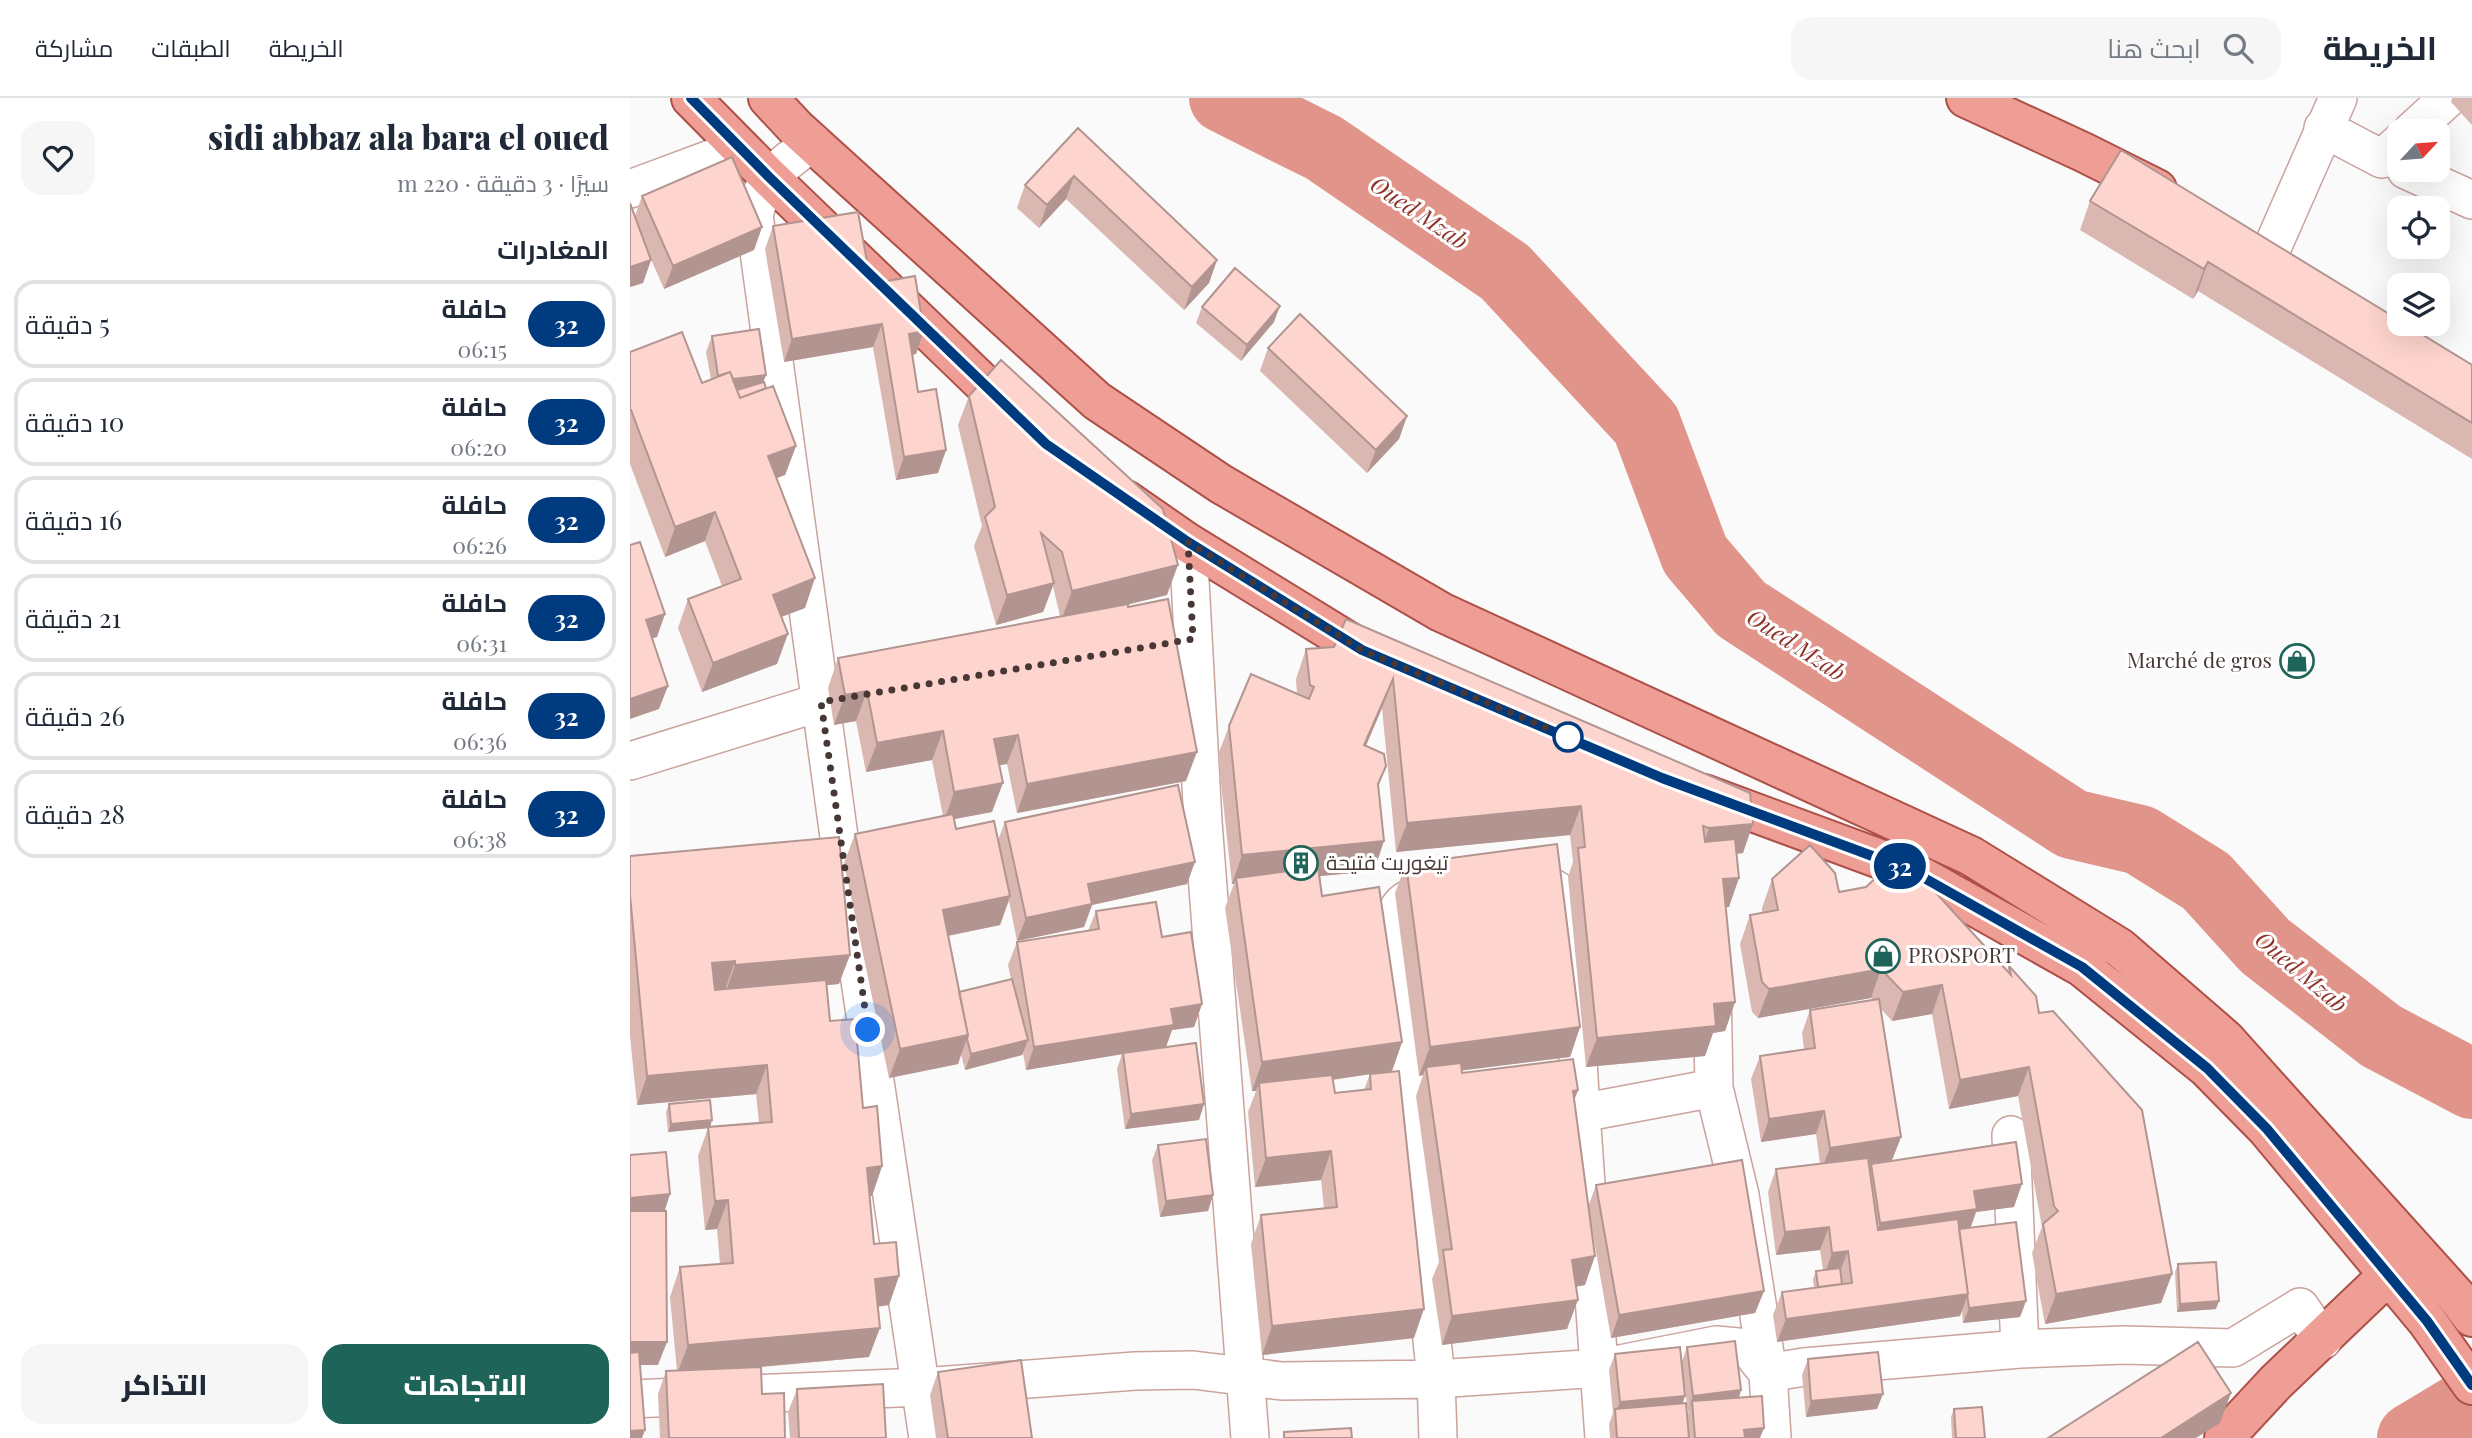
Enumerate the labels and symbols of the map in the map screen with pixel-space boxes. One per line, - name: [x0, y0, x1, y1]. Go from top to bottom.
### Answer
- north arrow: [2387, 119, 2450, 182]
- water label: Oued Mzab: [1365, 168, 1475, 256]
- water label: Oued Mzab: [1742, 600, 1852, 687]
- shop icon: Marché de gros: [2278, 642, 2316, 680]
- place label: Marché de gros: [2127, 645, 2272, 673]
- unlabelled marker: [1553, 722, 1583, 752]
- line badge: 32: [1868, 843, 1932, 889]
- building icon: تيغوريت فتيحة: [1282, 844, 1320, 882]
- place label: تيغوريت فتيحة: [1326, 847, 1449, 875]
- water label: Oued Mzab: [2249, 923, 2355, 1019]
- shop icon: PROSPORT: [1864, 937, 1902, 975]
- place label: PROSPORT: [1908, 940, 2015, 968]
- your location: [850, 1012, 885, 1047]

